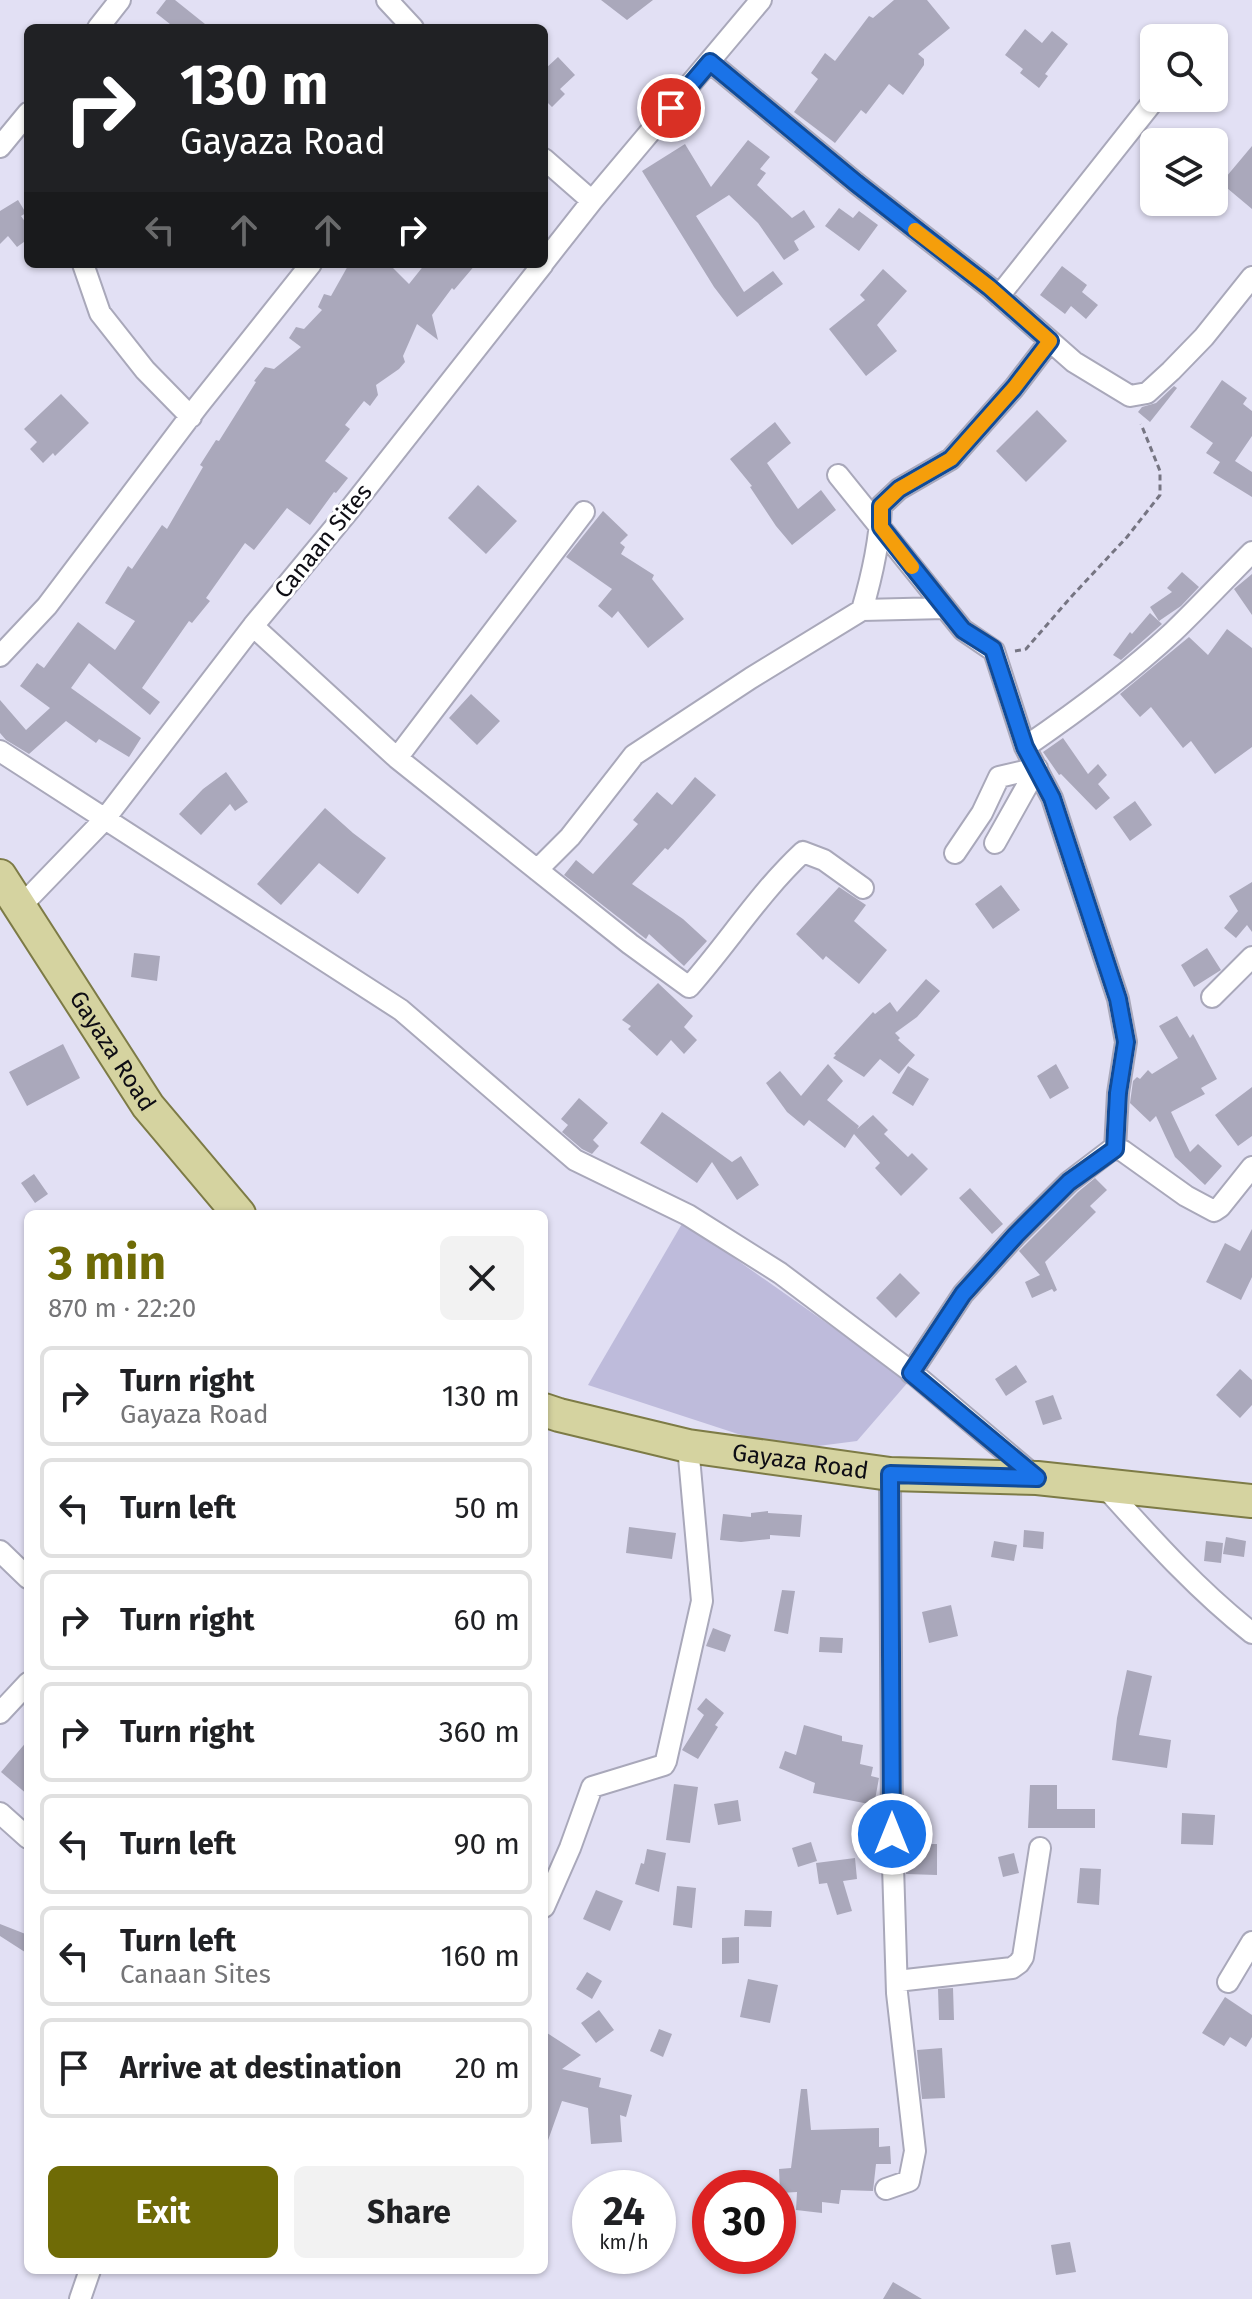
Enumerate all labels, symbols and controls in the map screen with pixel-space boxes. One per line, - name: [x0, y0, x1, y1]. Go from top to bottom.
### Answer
- map controls: [1140, 24, 1228, 216]
- button: search: [1140, 24, 1228, 112]
- text: 130 m: [180, 52, 328, 119]
- icon: right: [48, 56, 152, 160]
- pin: [637, 74, 705, 142]
- icon: arrive: [649, 86, 693, 130]
- text: Gayaza Road: [180, 120, 386, 164]
- button: layers: [1140, 128, 1228, 216]
- icon: left: [138, 208, 182, 252]
- icon: ahead: [222, 208, 266, 252]
- icon: ahead: [306, 208, 350, 252]
- icon: right: [390, 208, 434, 252]
- street label: Canaan Sites: [268, 478, 378, 604]
- street label: Gayaza Road: [64, 986, 161, 1116]
- text: 3 min: [48, 1234, 166, 1292]
- button: close: [440, 1236, 524, 1320]
- text: 870 m · 22:20: [48, 1293, 196, 1324]
- text: Turn right: [120, 1363, 255, 1399]
- icon: right: [52, 1374, 96, 1418]
- text: 130 m: [442, 1378, 520, 1414]
- text: Gayaza Road: [120, 1399, 269, 1430]
- street label: Gayaza Road: [731, 1438, 870, 1485]
- icon: left: [52, 1486, 96, 1530]
- text: Turn left: [120, 1490, 236, 1526]
- text: 50 m: [455, 1490, 520, 1526]
- icon: right: [52, 1598, 96, 1642]
- text: Turn right: [120, 1602, 255, 1638]
- text: 60 m: [454, 1602, 520, 1638]
- icon: right: [52, 1710, 96, 1754]
- text: Turn right: [120, 1714, 255, 1750]
- text: 360 m: [439, 1714, 520, 1750]
- position arrow: [850, 1792, 934, 1876]
- icon: left: [52, 1822, 96, 1866]
- text: Turn left: [120, 1826, 236, 1862]
- text: 90 m: [454, 1826, 520, 1862]
- text: Turn left: [120, 1923, 236, 1959]
- icon: left: [52, 1934, 96, 1978]
- text: 160 m: [441, 1938, 520, 1974]
- text: Canaan Sites: [120, 1959, 271, 1990]
- icon: arrive: [52, 2046, 96, 2090]
- text: Arrive at destination: [120, 2050, 402, 2086]
- text: 20 m: [455, 2050, 520, 2086]
- button: Exit: [48, 2166, 278, 2258]
- button: Share: [294, 2166, 524, 2258]
- speed limit sign: 30: [692, 2170, 796, 2274]
- text: 24: [603, 2188, 645, 2236]
- text: km/h: [599, 2230, 649, 2254]

